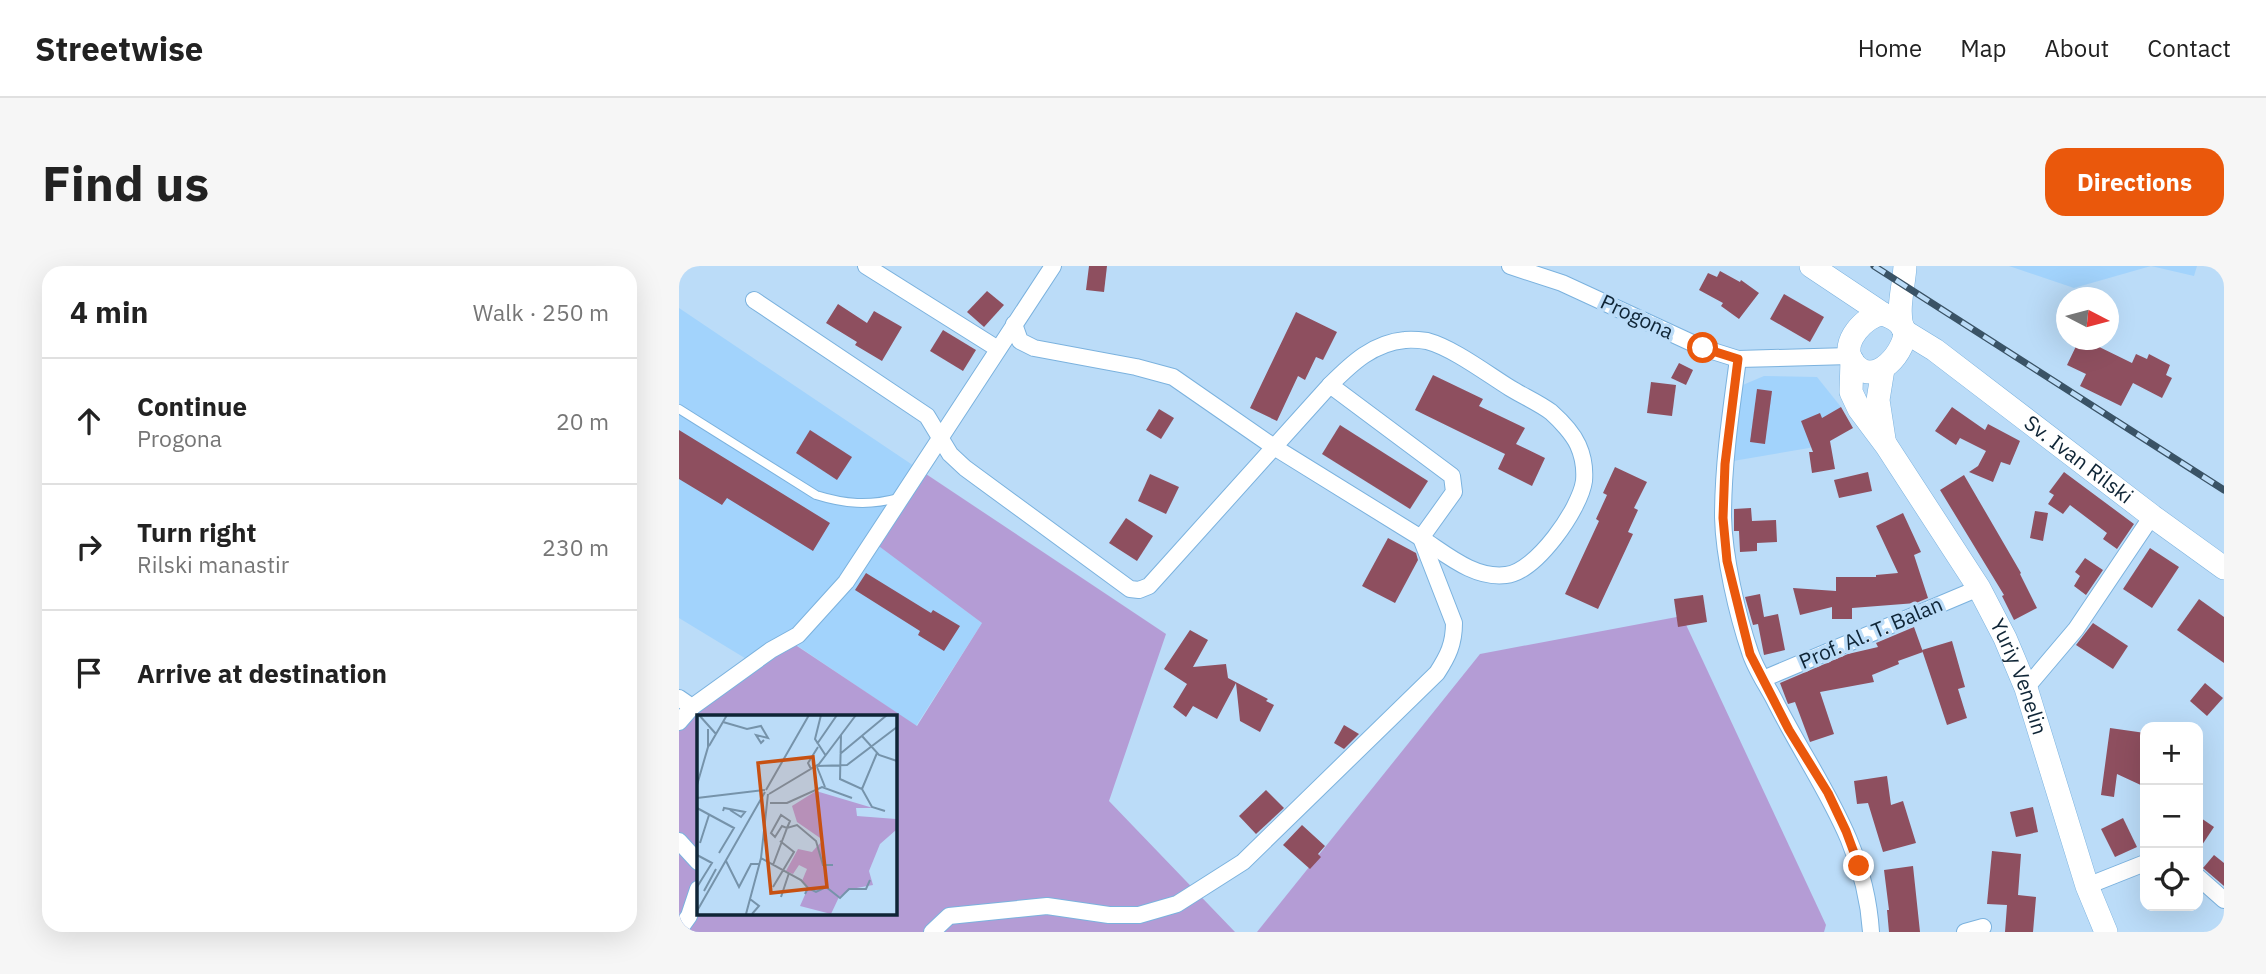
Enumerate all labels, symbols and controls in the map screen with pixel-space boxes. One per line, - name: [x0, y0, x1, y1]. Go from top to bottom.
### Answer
- text: Streetwise: [35, 27, 203, 70]
- text: Home: [1858, 32, 1922, 64]
- text: Map: [1960, 32, 2006, 64]
- text: About: [2044, 32, 2109, 64]
- text: Contact: [2147, 32, 2231, 64]
- button: Directions: [2045, 148, 2224, 216]
- text: Find us: [42, 151, 209, 214]
- street label: Progona: [1596, 287, 1679, 345]
- north arrow: [2056, 287, 2119, 350]
- text: 4 min: [70, 292, 148, 331]
- text: Walk · 250 m: [473, 297, 609, 327]
- route start: [1687, 332, 1718, 363]
- text: Continue: [137, 389, 247, 423]
- icon: ahead: [70, 402, 108, 440]
- text: 20 m: [556, 406, 609, 436]
- street label: Sv. Ivan Rilski: [2019, 408, 2139, 510]
- text: Progona: [137, 423, 222, 453]
- text: Turn right: [137, 515, 256, 549]
- icon: right: [70, 528, 108, 566]
- text: 230 m: [542, 532, 609, 562]
- text: Rilski manastir: [137, 549, 289, 579]
- street label: Prof. Al. T. Balan: [1795, 589, 1947, 675]
- street label: Yuriy Venelin: [1984, 613, 2055, 738]
- icon: arrive: [70, 654, 108, 692]
- text: Arrive at destination: [137, 656, 387, 690]
- inset map: [697, 715, 896, 914]
- map controls: [2140, 722, 2203, 911]
- button: +: [2140, 722, 2203, 785]
- button: −: [2140, 785, 2203, 848]
- button: locate: [2140, 848, 2203, 911]
- route end: [1843, 850, 1874, 881]

